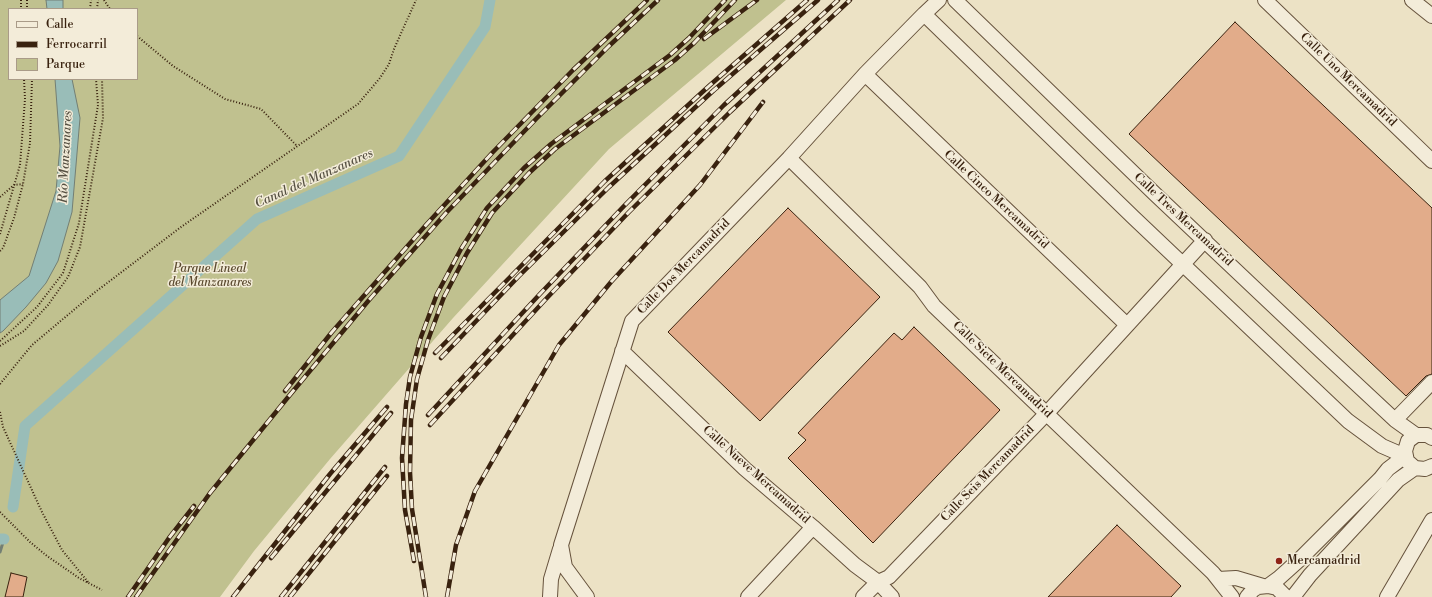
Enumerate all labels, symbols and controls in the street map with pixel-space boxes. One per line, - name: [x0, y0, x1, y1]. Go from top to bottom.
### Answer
- legend: [8, 8, 138, 80]
- text: Calle: [46, 17, 73, 32]
- street label: Calle Uno Mercamadrid: [1297, 30, 1399, 130]
- text: Ferrocarril: [46, 37, 107, 52]
- text: Parque: [46, 57, 85, 72]
- water label: Río Manzanares: [56, 110, 76, 204]
- water label: Canal del Manzanares: [252, 146, 376, 212]
- street label: Calle Cinco Mercamadrid: [941, 148, 1051, 252]
- street label: Calle Tres Mercamadrid: [1130, 170, 1236, 270]
- street label: Calle Dos Mercamadrid: [635, 216, 733, 318]
- park label: Parque Lineal del Manzanares: [168, 262, 252, 290]
- street label: Calle Siete Mercamadrid: [949, 319, 1055, 421]
- street label: Calle Nueve Mercamadrid: [699, 423, 813, 527]
- street label: Calle Seis Mercamadrid: [938, 423, 1038, 525]
- place label: Mercamadrid: [1287, 554, 1360, 568]
- marker: Mercamadrid: [1274, 556, 1284, 566]

